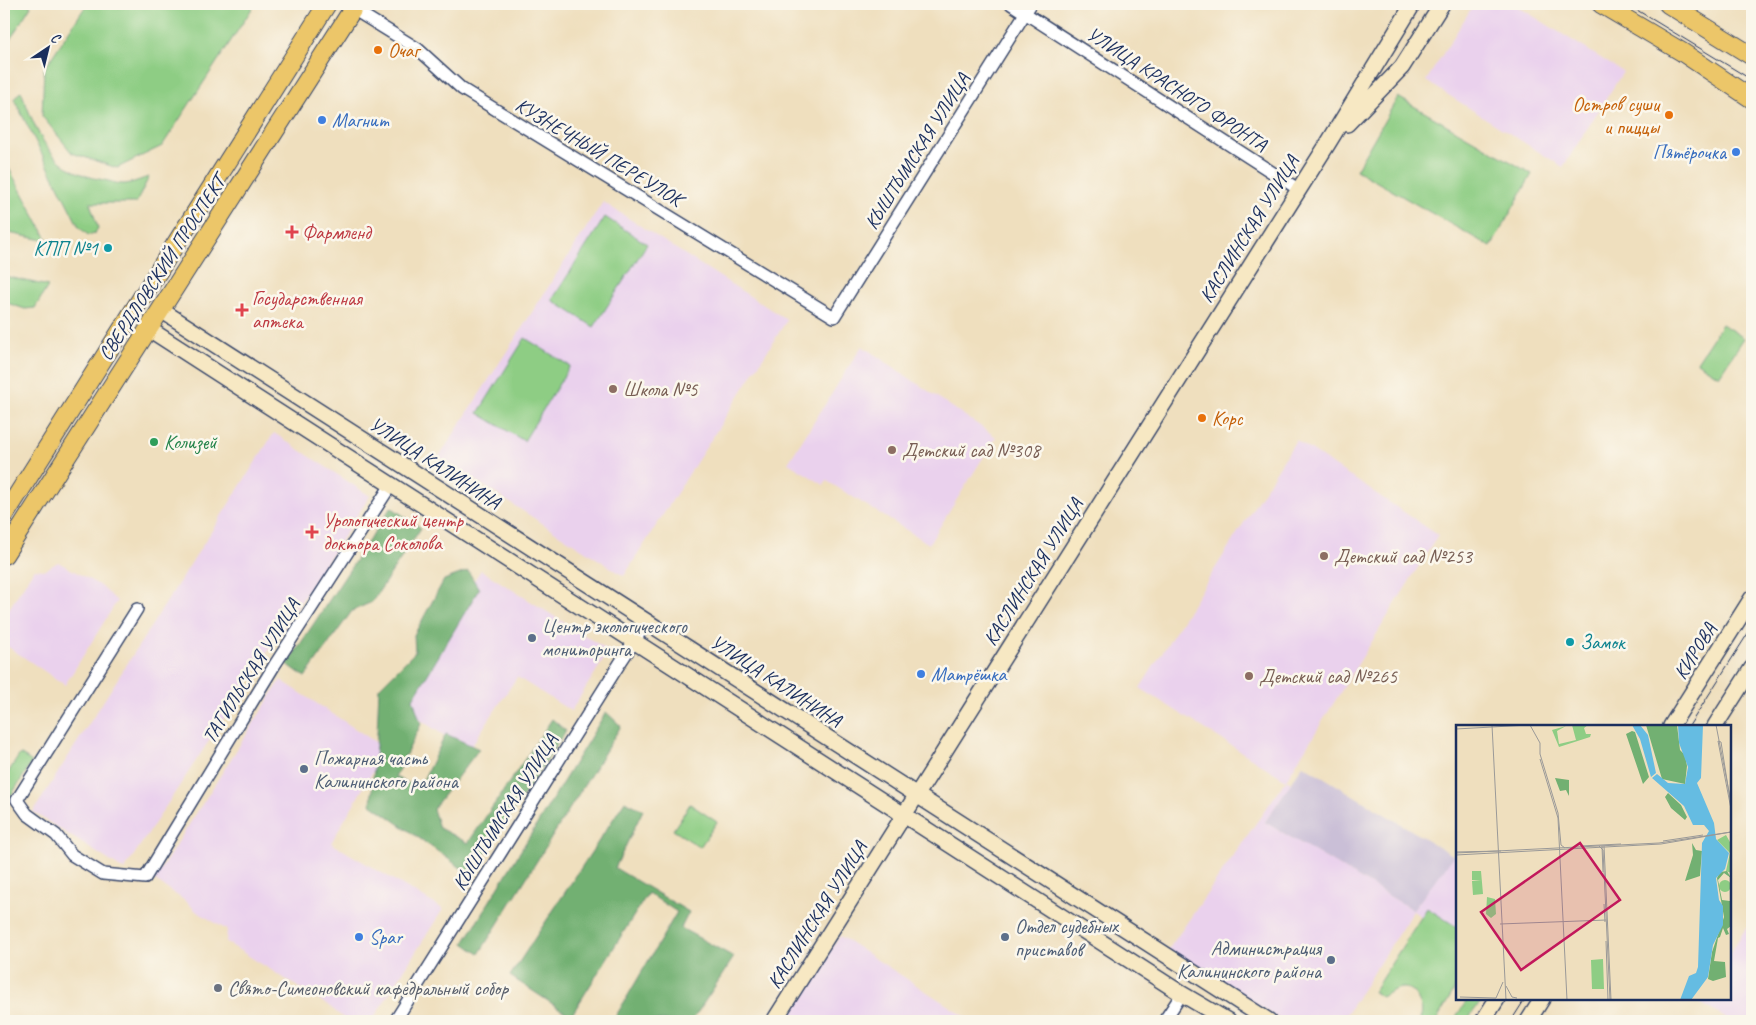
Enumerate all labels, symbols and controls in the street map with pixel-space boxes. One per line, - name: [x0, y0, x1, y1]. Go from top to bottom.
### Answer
- street label: УЛИЦА КРАСНОГО ФРОНТА: [1082, 21, 1273, 157]
- north arrow: [22, 22, 72, 72]
- text: С: [47, 29, 65, 48]
- place label: Очаг: [388, 38, 422, 63]
- marker: Очаг: [372, 44, 384, 56]
- street label: КЫШТЫМСКАЯ УЛИЦА: [859, 67, 976, 234]
- street label: КУЗНЕЧНЫЙ ПЕРЕУЛОК: [511, 92, 691, 214]
- place label: Остров суши и пиццы: [1572, 92, 1661, 140]
- place label: Магнит: [332, 108, 390, 133]
- marker: Остров суши и пиццы: [1663, 109, 1675, 121]
- marker: Магнит: [316, 114, 328, 126]
- place label: Пятёрочка: [1653, 140, 1728, 165]
- marker: Пятёрочка: [1730, 146, 1742, 158]
- street label: КАСЛИНСКАЯ УЛИЦА: [1194, 150, 1305, 307]
- street label: СВЕРДЛОВСКИЙ ПРОСПЕКТ: [93, 167, 234, 365]
- place label: Фармленд: [302, 220, 372, 245]
- marker: Фармленд: [286, 226, 298, 238]
- place label: КПП №1: [34, 236, 99, 261]
- marker: КПП №1: [102, 242, 114, 254]
- place label: Государственная аптека: [252, 286, 364, 334]
- marker: Государственная аптека: [236, 304, 248, 316]
- place label: Школа №5: [623, 377, 698, 402]
- marker: Школа №5: [607, 383, 619, 395]
- place label: Корс: [1212, 406, 1244, 431]
- street label: УЛИЦА КАЛИНИНА: [365, 411, 506, 515]
- marker: Корс: [1196, 412, 1208, 424]
- place label: Колизей: [164, 430, 218, 455]
- marker: Колизей: [148, 436, 160, 448]
- place label: Детский сад №308: [902, 438, 1042, 463]
- marker: Детский сад №308: [886, 444, 898, 456]
- street label: КАСЛИНСКАЯ УЛИЦА: [978, 493, 1089, 650]
- place label: Урологический центр доктора Соколова: [323, 508, 464, 556]
- marker: Урологический центр доктора Соколова: [305, 525, 319, 539]
- place label: Детский сад №253: [1334, 544, 1474, 569]
- marker: Детский сад №253: [1318, 550, 1330, 562]
- street label: ТАГИЛЬСКАЯ УЛИЦА: [197, 593, 306, 748]
- place label: Центр экологического мониторинга: [542, 614, 688, 662]
- street label: КИРОВА: [1668, 617, 1723, 684]
- street label: УЛИЦА КАЛИНИНА: [706, 629, 847, 733]
- place label: Замок: [1580, 630, 1626, 655]
- marker: Центр экологического мониторинга: [526, 632, 538, 644]
- marker: Замок: [1564, 636, 1576, 648]
- place label: Матрёшка: [931, 662, 1007, 687]
- place label: Детский сад №265: [1259, 664, 1398, 689]
- marker: Матрёшка: [915, 668, 927, 680]
- marker: Детский сад №265: [1243, 670, 1255, 682]
- inset map: [1456, 725, 1731, 1000]
- street label: КЫШТЫМСКАЯ УЛИЦА: [447, 728, 564, 895]
- place label: Пожарная часть Калининского района: [314, 746, 460, 794]
- marker: Пожарная часть Калининского района: [298, 763, 310, 775]
- street label: КАСЛИНСКАЯ УЛИЦА: [762, 836, 873, 993]
- place label: Отдел судебных приставов: [1015, 914, 1120, 962]
- place label: Spar: [369, 925, 404, 950]
- marker: Spar: [353, 931, 365, 943]
- marker: Отдел судебных приставов: [999, 931, 1011, 943]
- place label: Администрация Калининского района: [1177, 936, 1323, 984]
- marker: Администрация Калининского района: [1325, 954, 1337, 966]
- place label: Свято-Симеоновский кафедральный собор: [228, 976, 509, 1001]
- marker: Свято-Симеоновский кафедральный собор: [212, 982, 224, 994]

